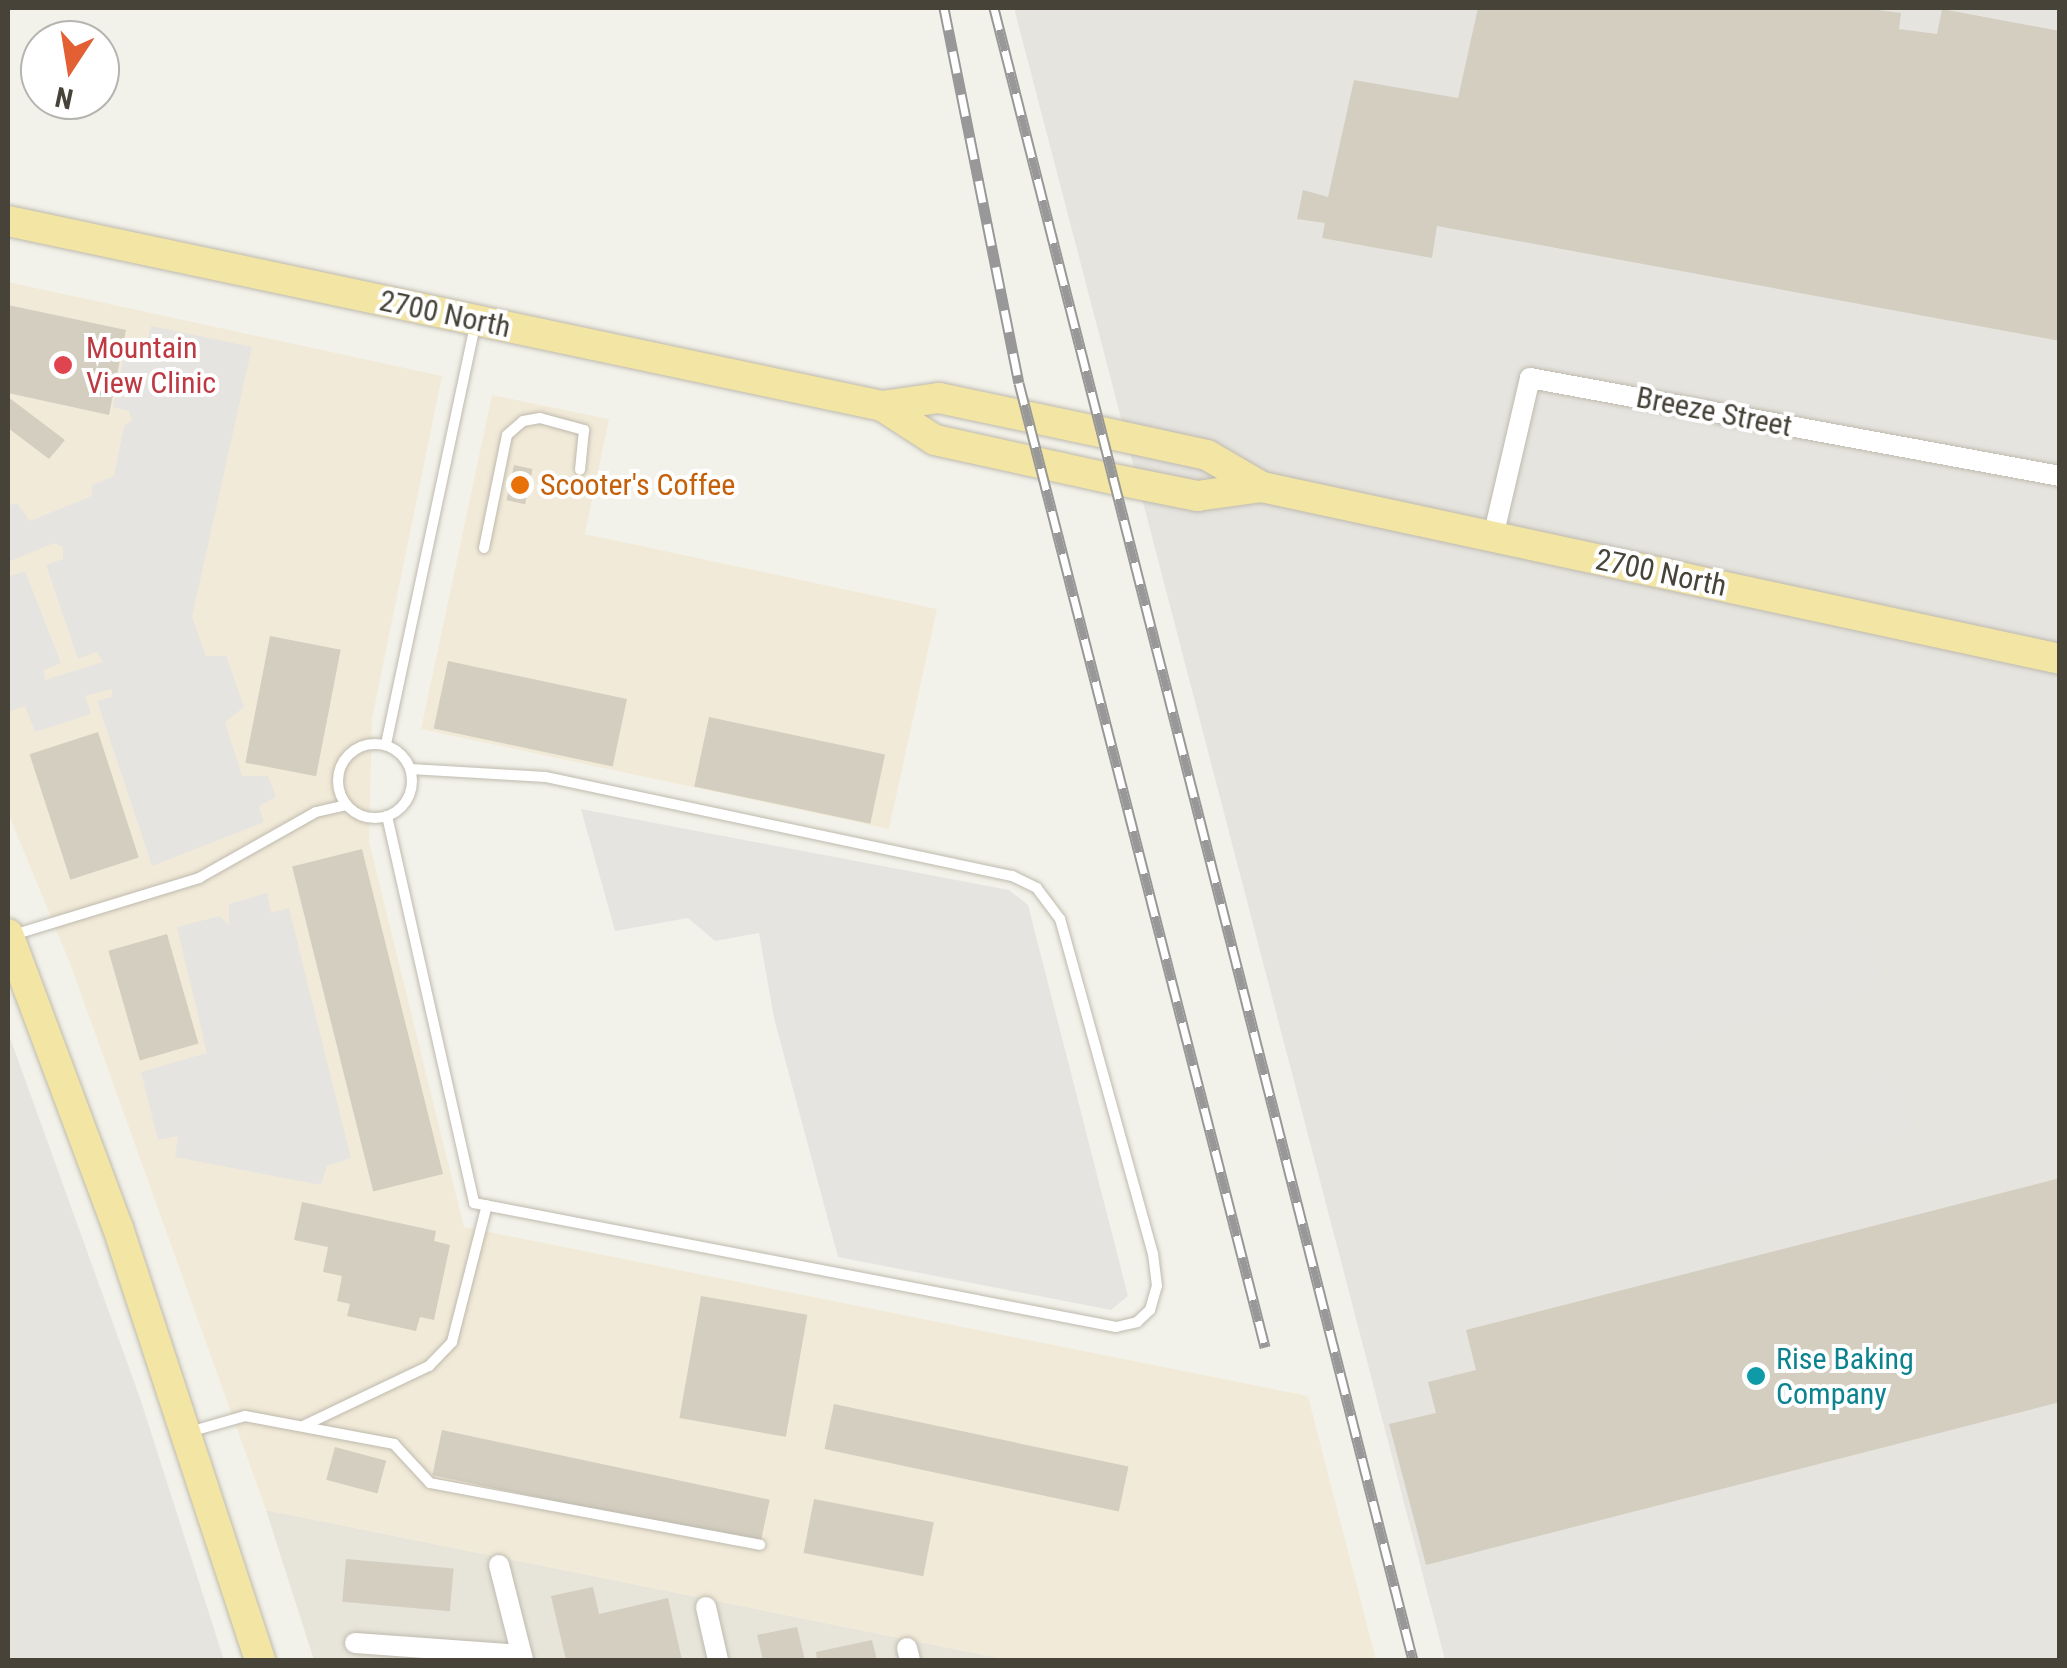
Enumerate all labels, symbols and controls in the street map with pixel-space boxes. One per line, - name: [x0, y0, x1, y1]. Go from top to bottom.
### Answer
- north arrow: [20, 20, 120, 120]
- text: N: [52, 80, 76, 116]
- street label: 2700 North: [376, 283, 514, 345]
- place label: Mountain View Clinic: [86, 330, 216, 400]
- marker: Mountain View Clinic: [50, 352, 76, 378]
- street label: Breeze Street: [1633, 379, 1795, 445]
- place label: Scooter's Coffee: [540, 467, 735, 503]
- marker: Scooter's Coffee: [509, 474, 531, 496]
- street label: 2700 North: [1592, 542, 1730, 604]
- place label: Rise Baking Company: [1776, 1341, 1914, 1412]
- marker: Rise Baking Company: [1745, 1365, 1767, 1387]

